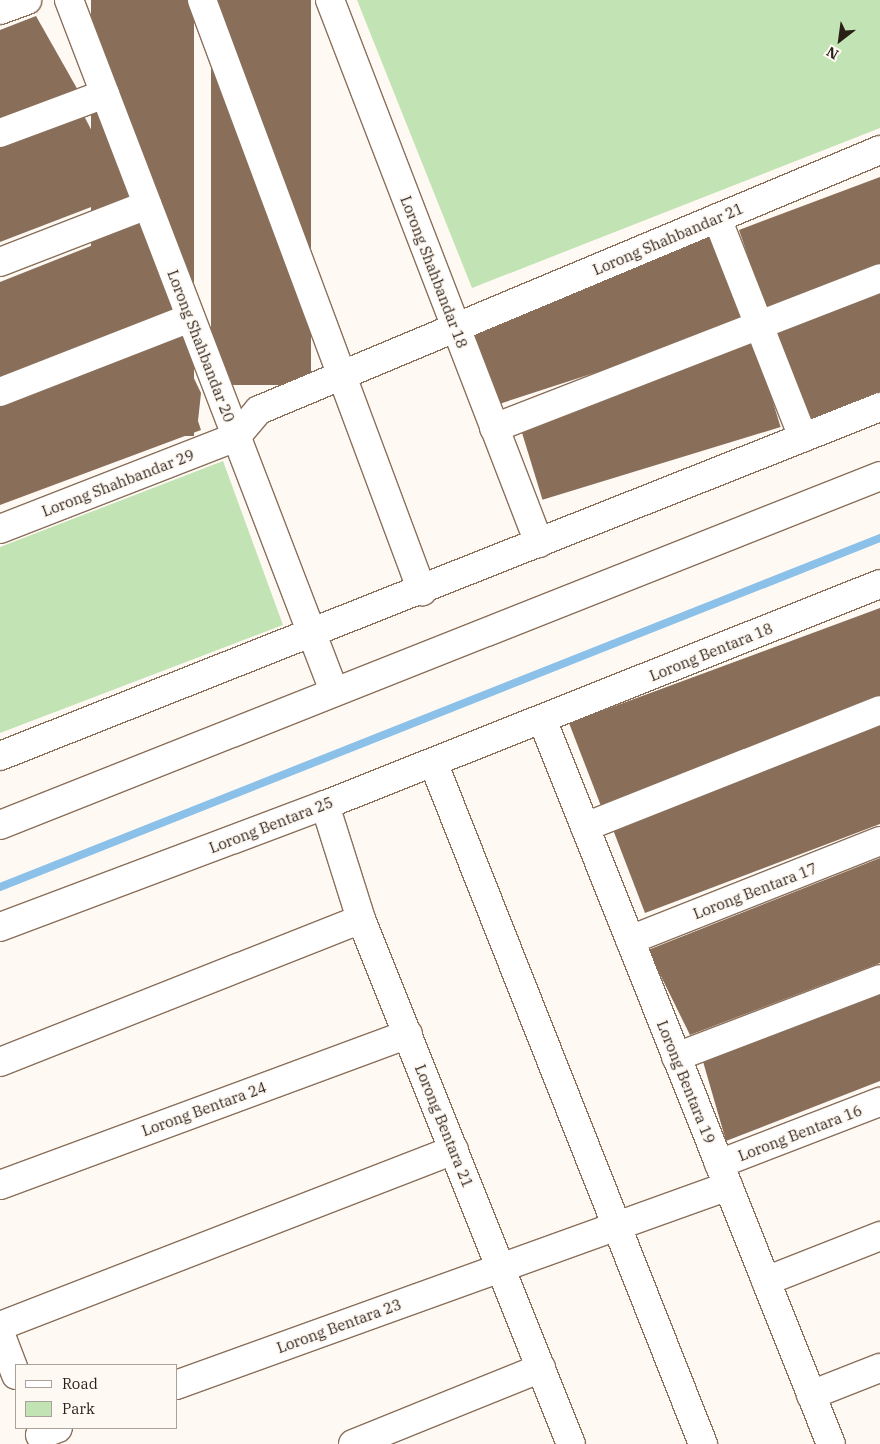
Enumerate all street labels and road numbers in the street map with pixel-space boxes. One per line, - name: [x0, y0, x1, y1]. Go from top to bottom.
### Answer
- street label: Lorong Shahbandar 18: [397, 193, 471, 351]
- street label: Lorong Shahbandar 21: [590, 199, 746, 279]
- street label: Lorong Shahbandar 20: [164, 267, 238, 425]
- street label: Lorong Shahbandar 29: [39, 446, 197, 520]
- street label: Lorong Bentara 18: [647, 619, 775, 685]
- street label: Lorong Bentara 25: [207, 793, 335, 857]
- street label: Lorong Bentara 17: [691, 859, 819, 923]
- street label: Lorong Bentara 19: [653, 1018, 719, 1146]
- street label: Lorong Bentara 21: [411, 1062, 477, 1190]
- street label: Lorong Bentara 24: [139, 1078, 269, 1140]
- street label: Lorong Bentara 16: [736, 1101, 864, 1165]
- street label: Lorong Bentara 23: [274, 1295, 404, 1357]

